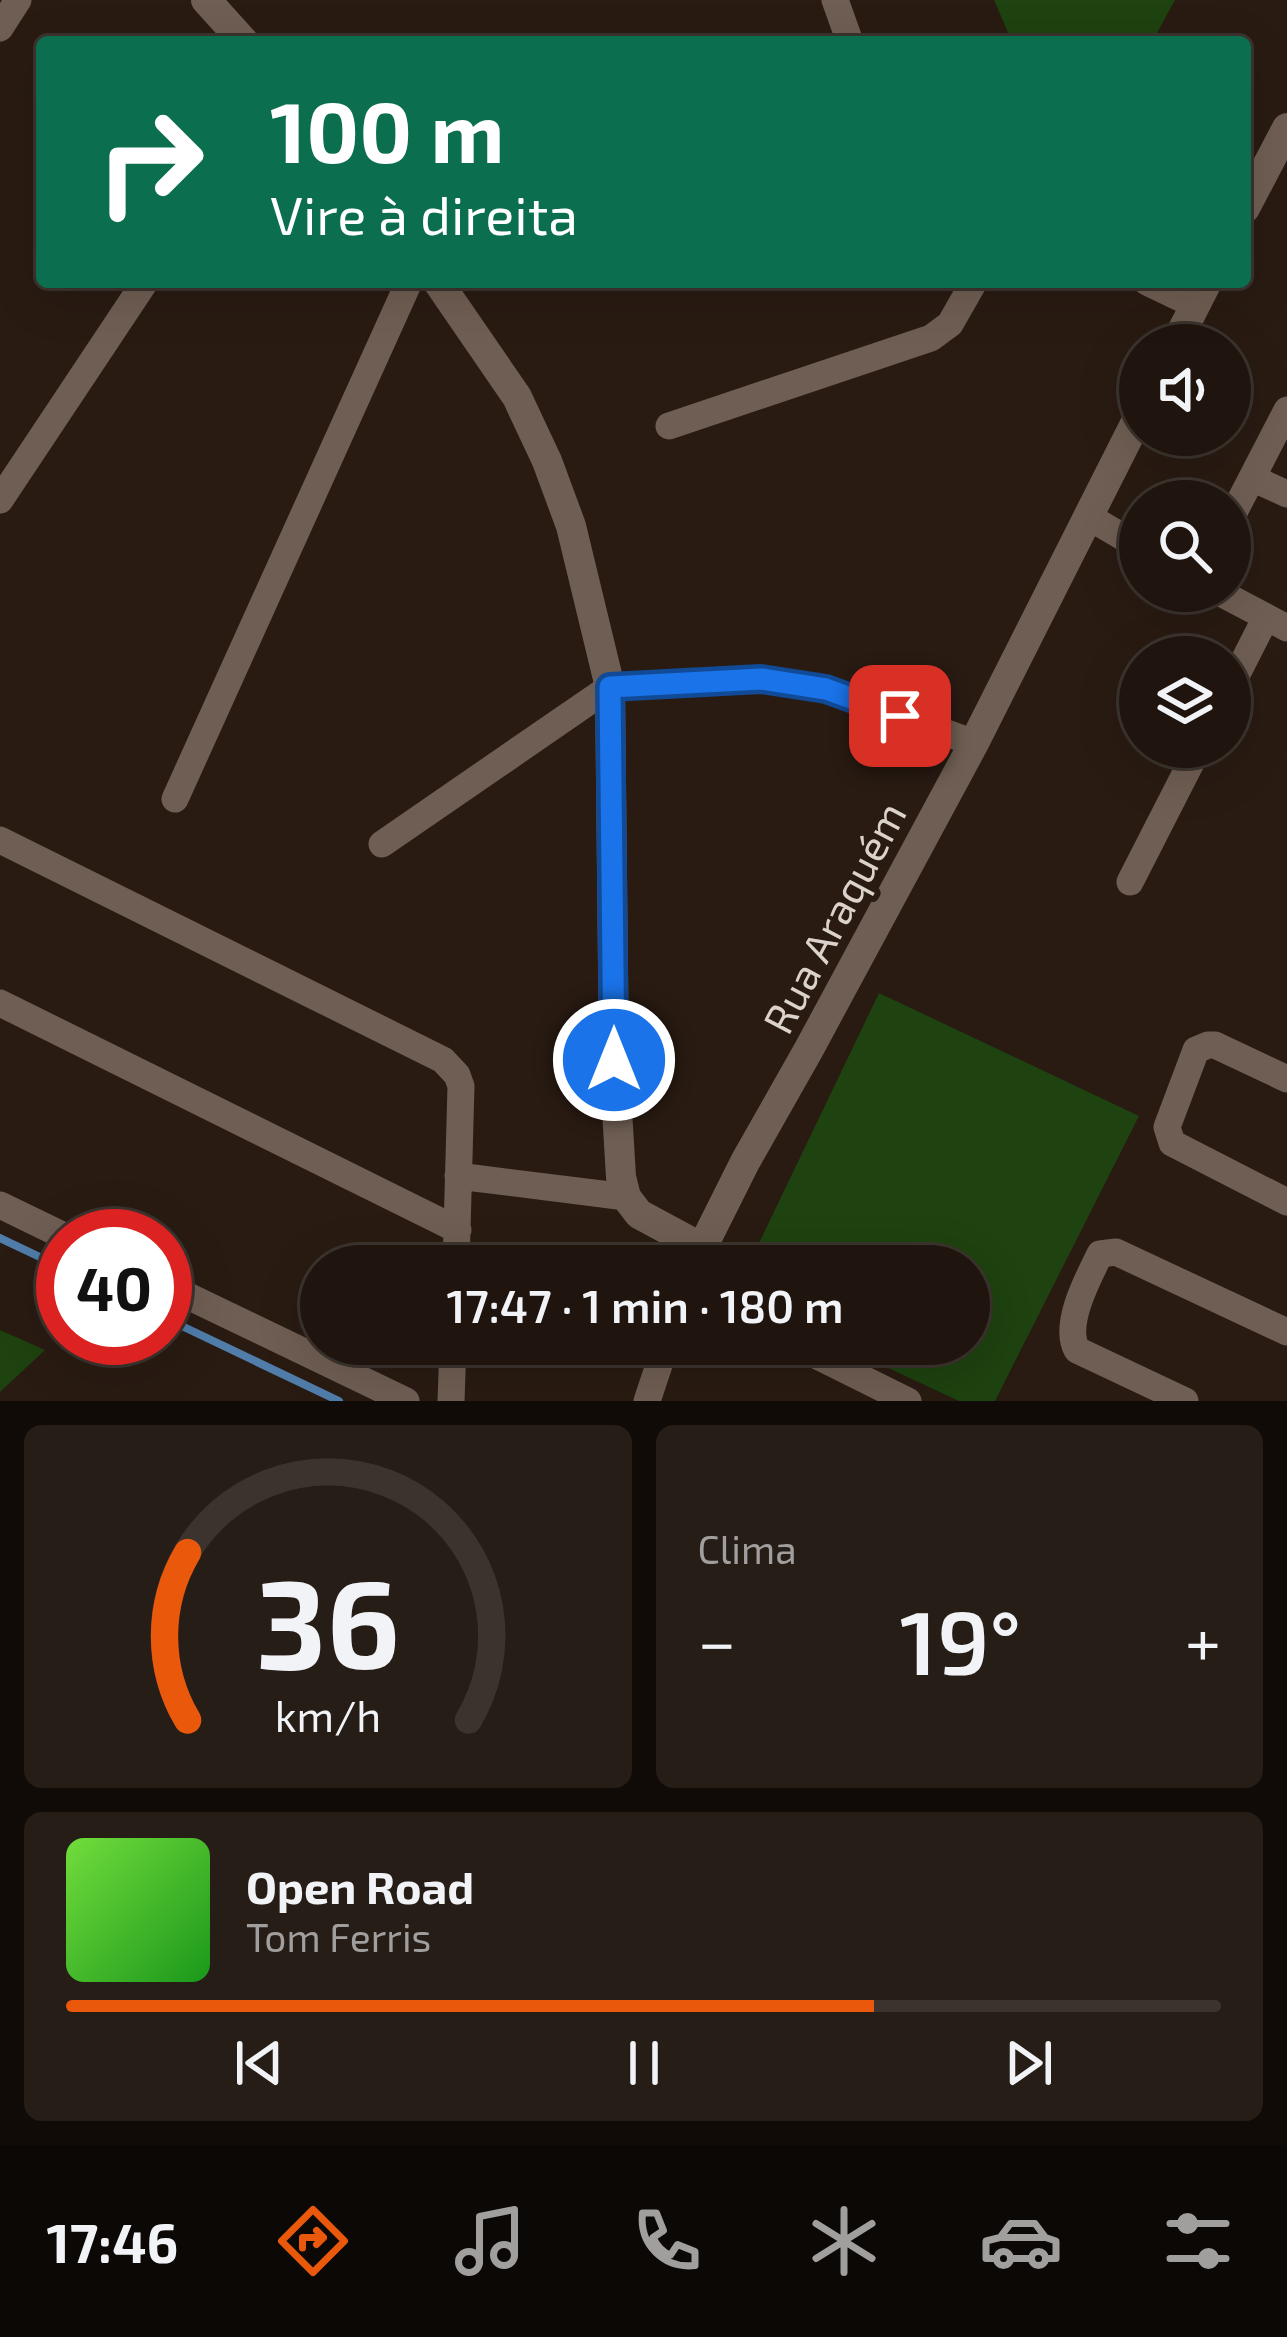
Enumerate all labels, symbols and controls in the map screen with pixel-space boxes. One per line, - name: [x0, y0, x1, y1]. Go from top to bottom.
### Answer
- text: 100 m: [270, 79, 504, 180]
- icon: right: [72, 84, 228, 240]
- text: Vire à direita: [270, 181, 578, 246]
- map controls: [1119, 324, 1251, 768]
- button: sound: [1119, 324, 1251, 456]
- button: search: [1119, 480, 1251, 612]
- button: layers: [1119, 636, 1251, 768]
- pin: [849, 665, 951, 767]
- icon: arrive: [867, 683, 933, 749]
- street label: Rua Araquém: [751, 793, 915, 1041]
- position arrow: [551, 997, 677, 1123]
- speed limit sign: 40: [36, 1209, 192, 1365]
- text: 17:47 · 1 min · 180 m: [446, 1278, 844, 1332]
- text: Clima: [698, 1525, 797, 1572]
- text: 36: [256, 1544, 400, 1694]
- text: 19°: [900, 1585, 1021, 1693]
- text: −: [698, 1600, 736, 1679]
- text: +: [1185, 1600, 1221, 1679]
- text: km/h: [274, 1688, 381, 1740]
- text: Open Road: [246, 1859, 474, 1913]
- text: Tom Ferris: [246, 1913, 431, 1960]
- icon: previous: [226, 2030, 292, 2096]
- icon: pause: [611, 2030, 677, 2096]
- icon: next: [996, 2030, 1062, 2096]
- icon: directions: [271, 2199, 355, 2283]
- icon: music: [448, 2199, 532, 2283]
- icon: phone: [625, 2199, 709, 2283]
- icon: climate: [802, 2199, 886, 2283]
- icon: car: [979, 2199, 1063, 2283]
- icon: filters: [1156, 2199, 1240, 2283]
- text: 17:46: [47, 2209, 178, 2274]

